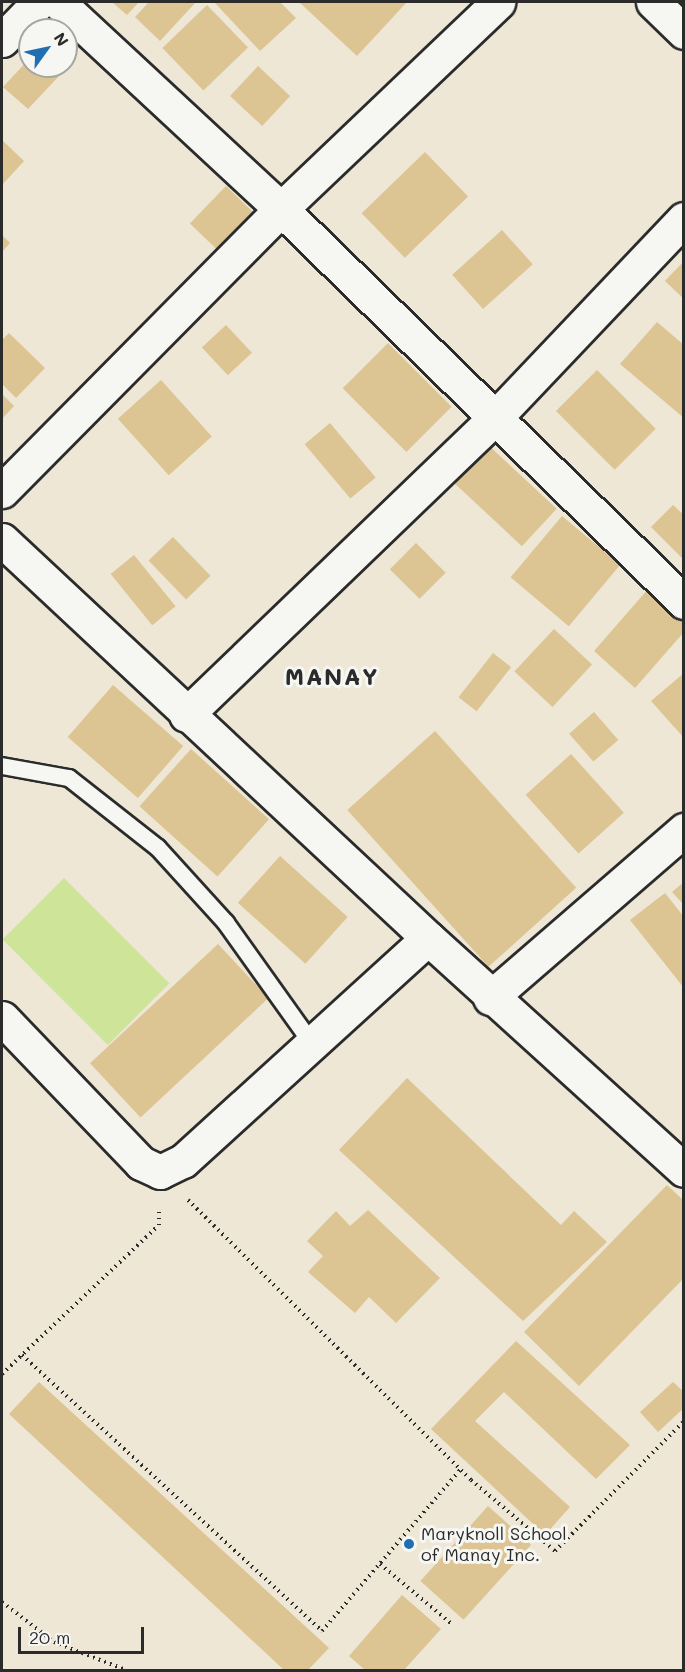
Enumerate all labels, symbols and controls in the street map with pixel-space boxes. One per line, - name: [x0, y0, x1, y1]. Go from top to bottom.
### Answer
- north arrow: [18, 18, 78, 78]
- text: N: [50, 28, 74, 50]
- district label: MANAY: [285, 662, 379, 690]
- place label: Maryknoll School of Manay Inc.: [421, 1523, 567, 1565]
- marker: Maryknoll School of Manay Inc.: [402, 1537, 416, 1551]
- scale bar: [21, 1615, 147, 1653]
- text: 20 m: [29, 1625, 70, 1649]

